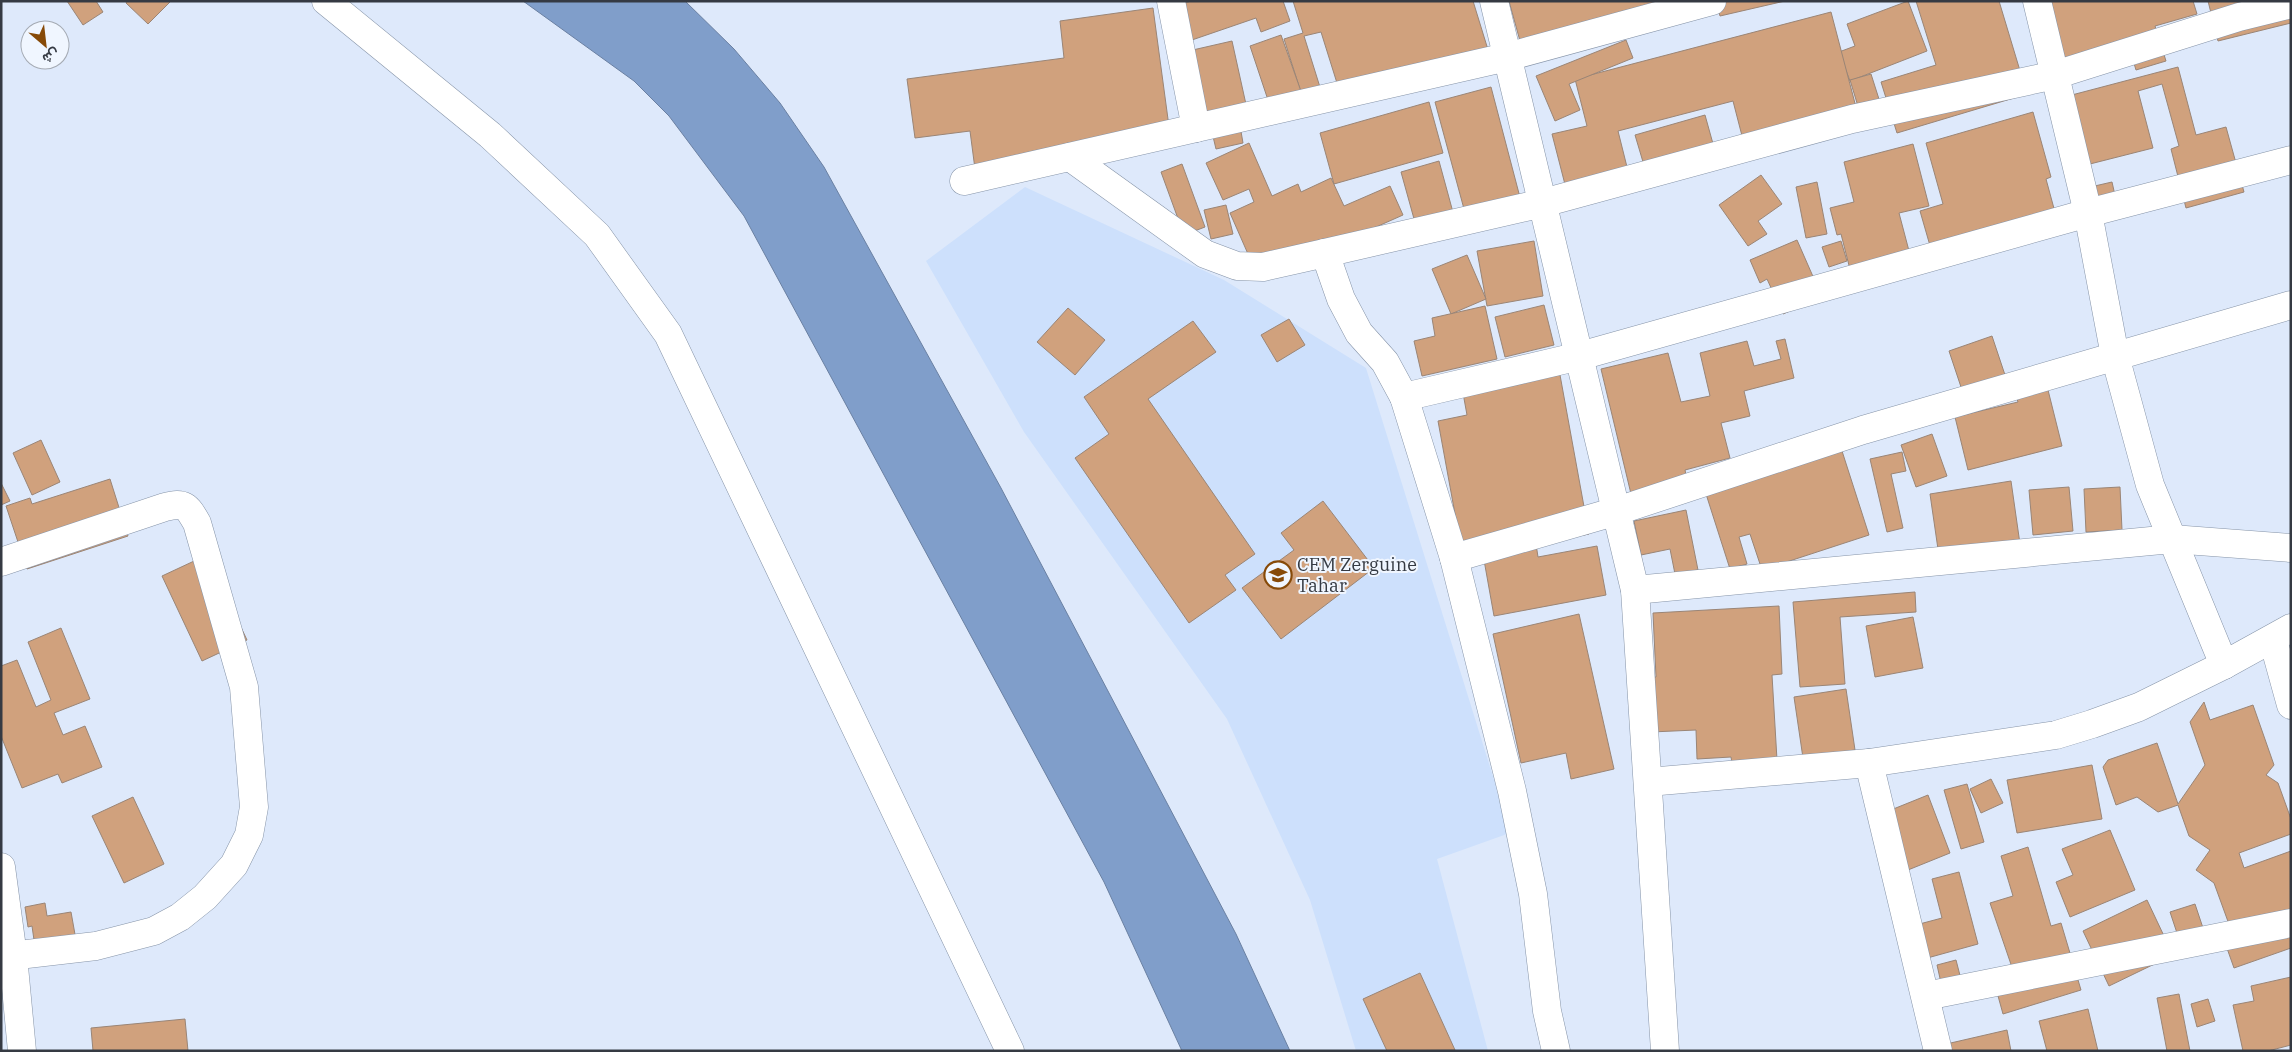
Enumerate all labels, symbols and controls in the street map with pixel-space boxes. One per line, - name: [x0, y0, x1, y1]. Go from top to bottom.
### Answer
- north arrow: [20, 20, 70, 70]
- text: ش: [39, 45, 63, 68]
- place label: CEM Zerguine Tahar: [1297, 553, 1417, 597]
- school or university icon: CEM Zerguine Tahar: [1263, 560, 1293, 590]

